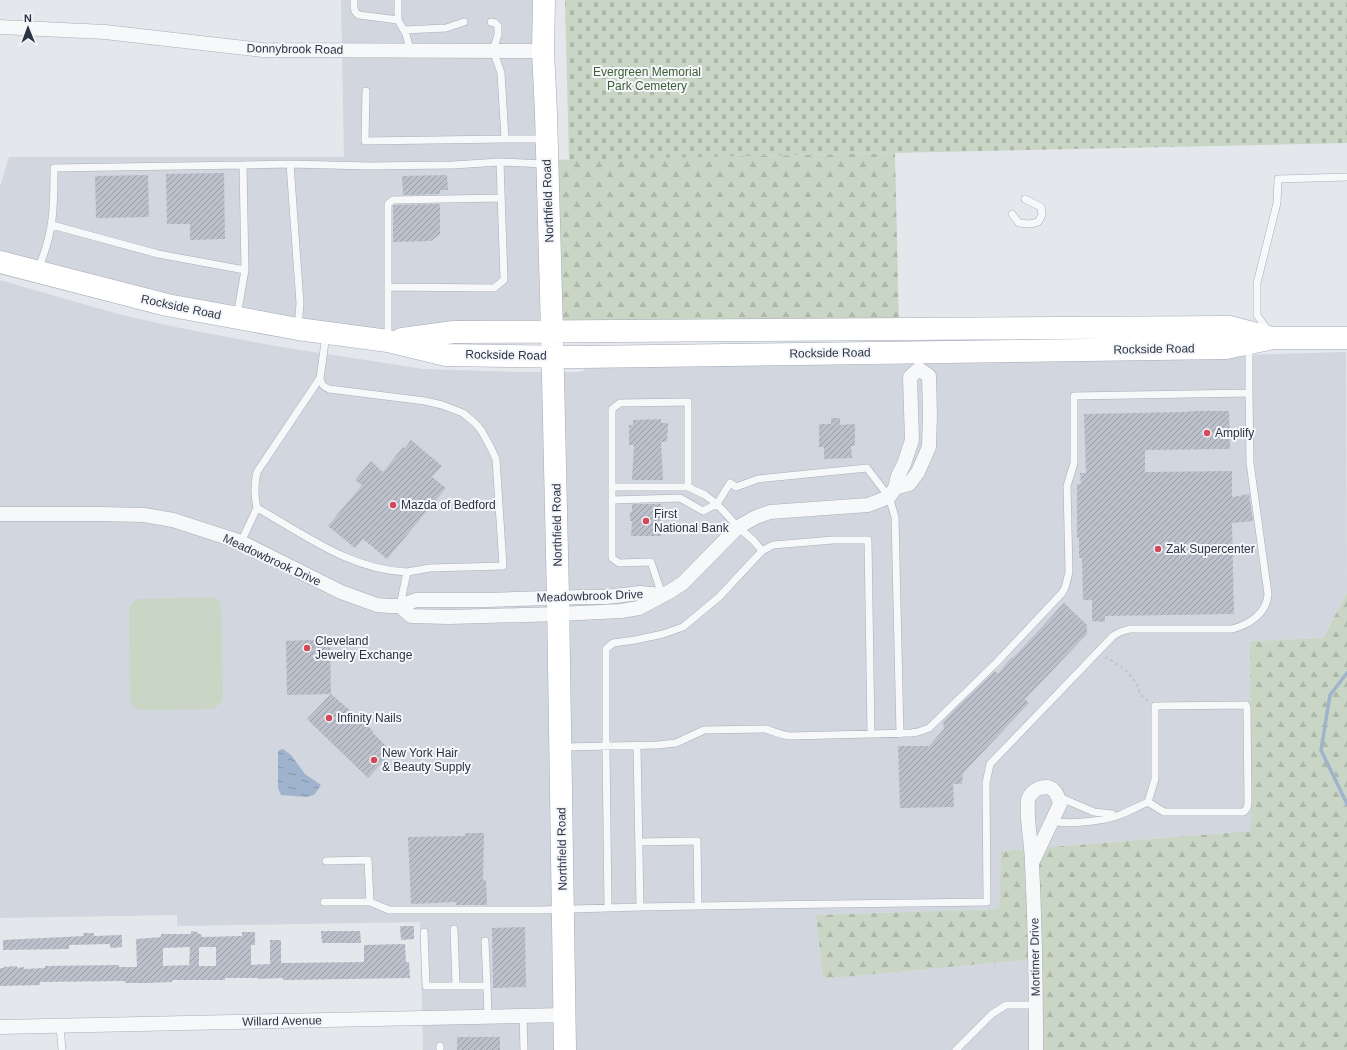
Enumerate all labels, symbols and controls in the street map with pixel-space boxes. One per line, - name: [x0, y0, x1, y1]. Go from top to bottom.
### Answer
- north arrow: [8, 8, 48, 48]
- text: N: [24, 12, 32, 24]
- street label: Donnybrook Road: [247, 41, 343, 57]
- park label: Evergreen Memorial Park Cemetery: [593, 65, 701, 93]
- street label: Northfield Road: [540, 159, 556, 243]
- street label: Rockside Road: [140, 292, 222, 322]
- street label: Rockside Road: [1113, 341, 1195, 357]
- street label: Rockside Road: [789, 345, 871, 361]
- street label: Rockside Road: [465, 347, 547, 363]
- place label: Amplify: [1215, 426, 1254, 440]
- marker: Amplify: [1202, 428, 1212, 438]
- street label: Northfield Road: [549, 483, 565, 567]
- place label: Mazda of Bedford: [401, 498, 496, 512]
- marker: Mazda of Bedford: [388, 500, 398, 510]
- place label: First National Bank: [654, 507, 730, 535]
- marker: First National Bank: [641, 516, 651, 526]
- street label: Meadowbrook Drive: [221, 531, 324, 589]
- place label: Zak Supercenter: [1166, 542, 1255, 556]
- marker: Zak Supercenter: [1153, 544, 1163, 554]
- street label: Meadowbrook Drive: [536, 587, 644, 605]
- place label: Cleveland Jewelry Exchange: [315, 634, 413, 662]
- marker: Cleveland Jewelry Exchange: [302, 643, 312, 653]
- place label: Infinity Nails: [337, 711, 402, 725]
- marker: Infinity Nails: [324, 713, 334, 723]
- place label: New York Hair & Beauty Supply: [382, 746, 471, 774]
- marker: New York Hair & Beauty Supply: [369, 755, 379, 765]
- street label: Northfield Road: [554, 807, 570, 891]
- street label: Mortimer Drive: [1027, 917, 1043, 996]
- street label: Willard Avenue: [242, 1013, 322, 1029]

